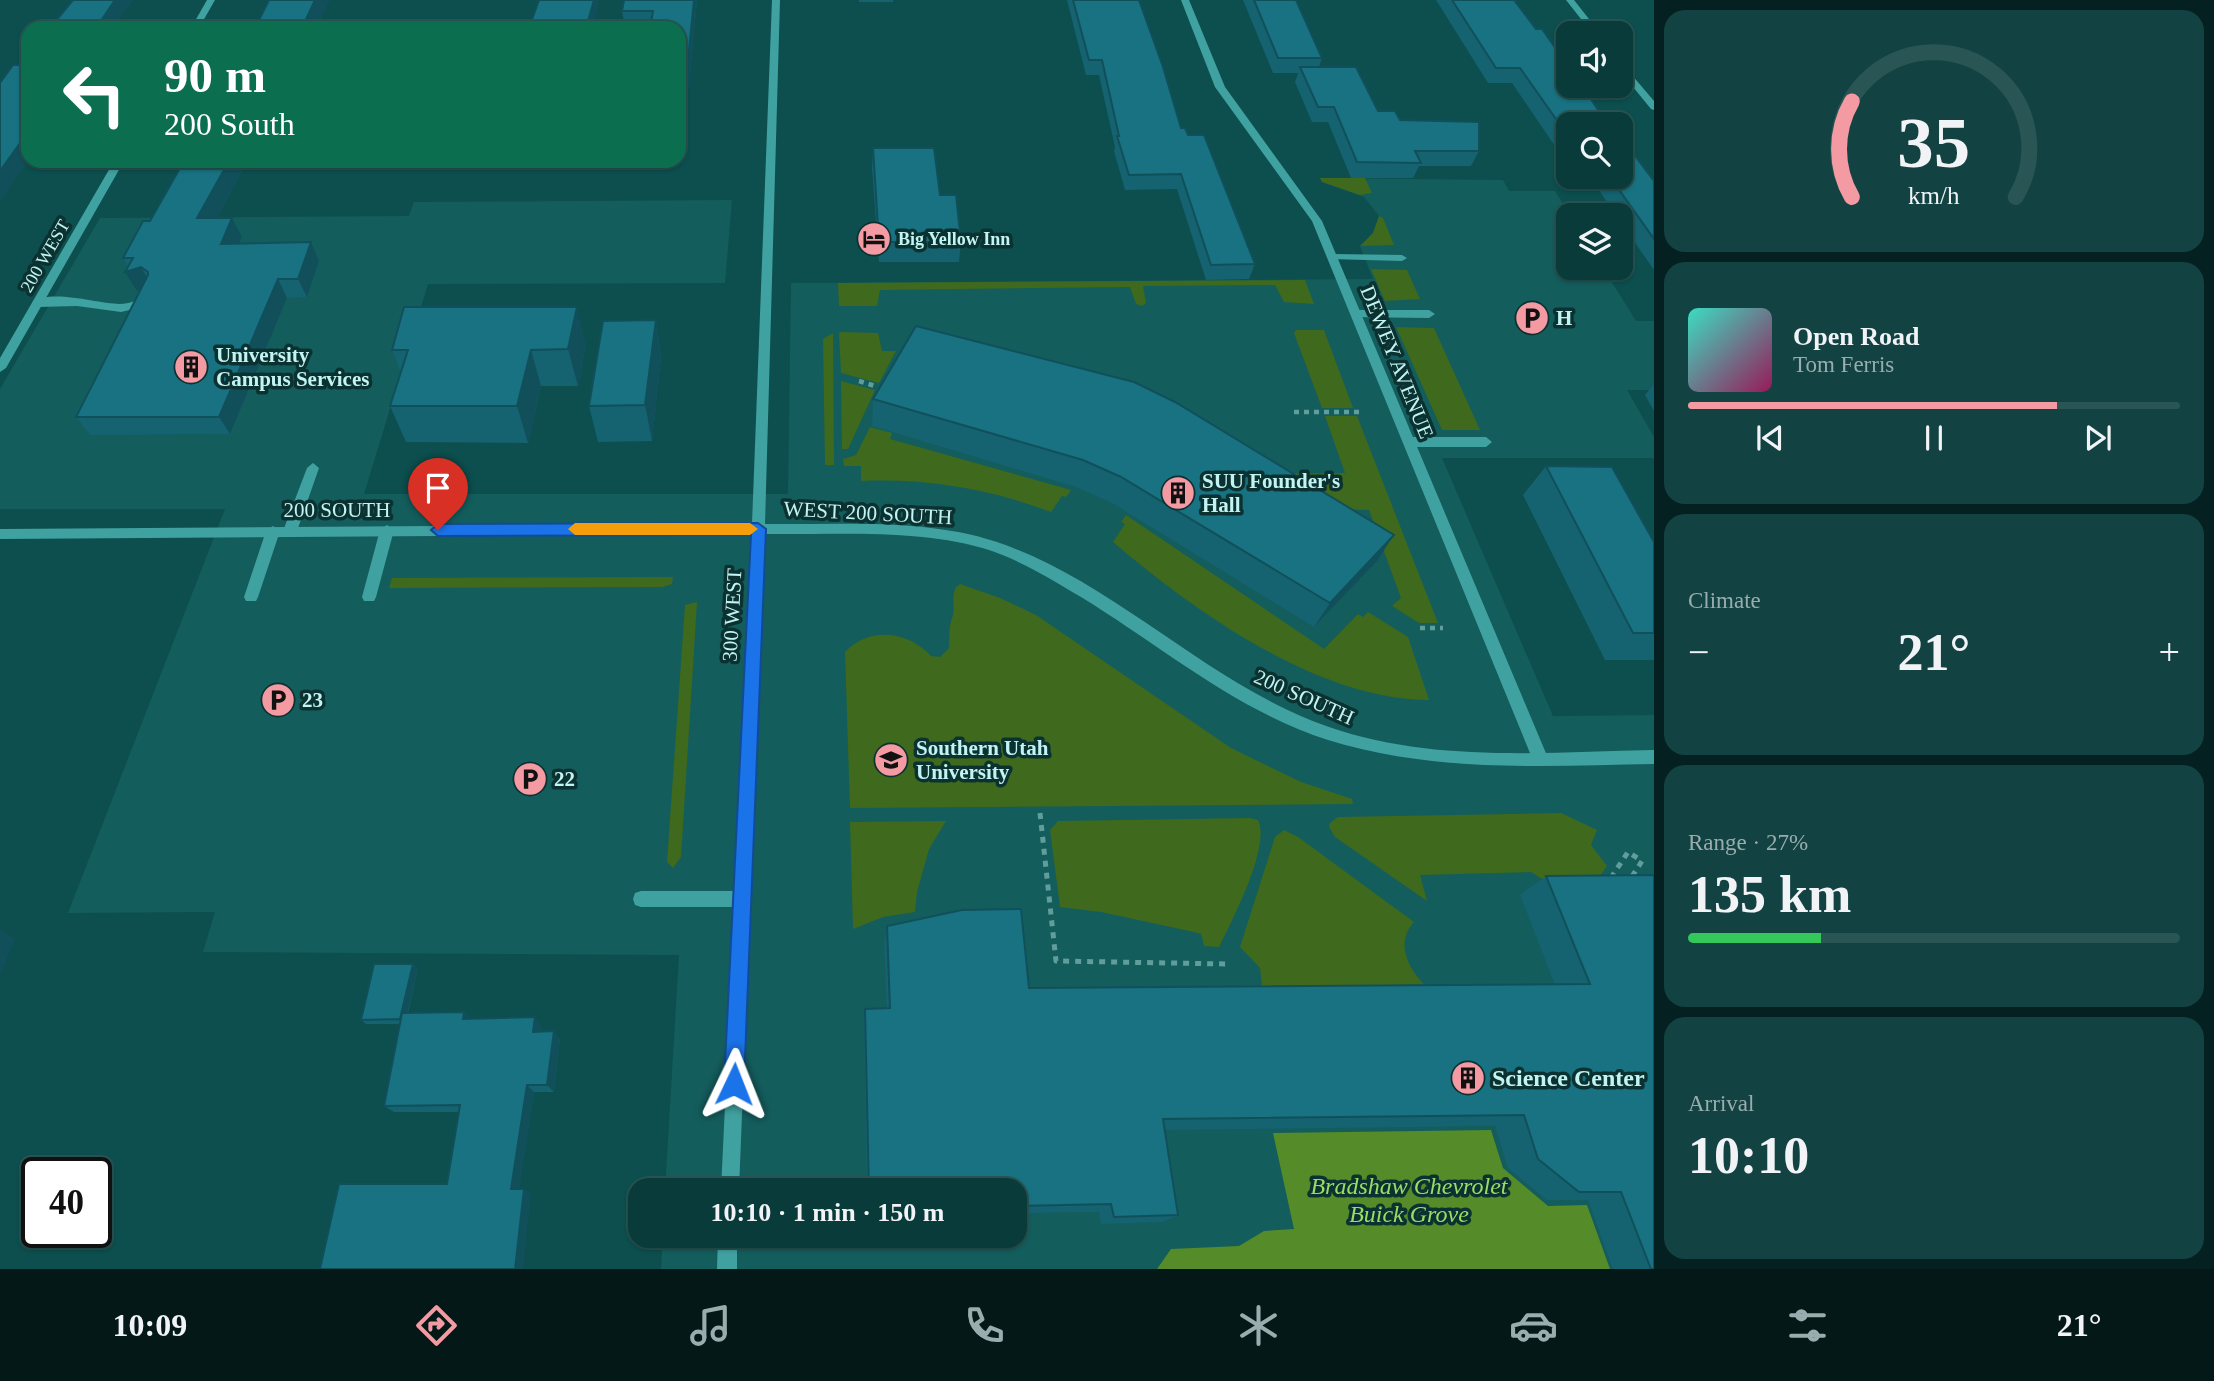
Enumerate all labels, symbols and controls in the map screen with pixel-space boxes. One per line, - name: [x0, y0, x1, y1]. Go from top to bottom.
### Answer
- map controls: [1556, 21, 1633, 280]
- button: sound: [1556, 21, 1633, 98]
- text: 90 m: [164, 48, 266, 103]
- icon: left: [49, 49, 140, 140]
- text: 35: [1898, 102, 1970, 183]
- text: 200 South: [164, 106, 295, 142]
- button: search: [1556, 112, 1633, 189]
- text: km/h: [1908, 182, 1960, 209]
- button: layers: [1556, 203, 1633, 280]
- street label: 200 WEST: [16, 216, 74, 296]
- hotel icon: Big Yellow Inn: [855, 220, 893, 258]
- place label: Big Yellow Inn: [898, 229, 1010, 249]
- street label: DEWEY AVENUE: [1355, 282, 1439, 442]
- parking icon: H: [1513, 299, 1551, 337]
- place label: H: [1556, 306, 1572, 330]
- text: Open Road: [1793, 322, 1919, 351]
- place label: University Campus Services: [216, 343, 369, 391]
- building icon: University Campus Services: [172, 348, 210, 386]
- text: Tom Ferris: [1793, 352, 1894, 377]
- icon: previous: [1751, 419, 1789, 457]
- icon: pause: [1915, 419, 1953, 457]
- icon: next: [2079, 419, 2117, 457]
- pin: [408, 458, 468, 530]
- icon: arrive: [419, 469, 457, 507]
- place label: SUU Founder's Hall: [1202, 469, 1340, 517]
- building icon: SUU Founder's Hall: [1159, 474, 1197, 512]
- street label: WEST 200 SOUTH: [783, 497, 953, 529]
- street label: 200 SOUTH: [284, 498, 390, 522]
- street label: 300 WEST: [718, 568, 746, 662]
- text: Climate: [1688, 588, 1761, 613]
- text: 21°: [1898, 624, 1970, 681]
- text: −: [1688, 631, 1709, 673]
- text: +: [2159, 631, 2180, 673]
- street label: 200 SOUTH: [1250, 664, 1358, 730]
- parking icon: 23: [259, 681, 297, 719]
- place label: 23: [302, 688, 323, 712]
- place label: Southern Utah University: [916, 736, 1049, 784]
- school or university icon: Southern Utah University: [872, 741, 910, 779]
- parking icon: 22: [511, 760, 549, 798]
- place label: 22: [554, 767, 575, 791]
- text: Range · 27%: [1688, 830, 1808, 855]
- text: 135 km: [1688, 866, 1851, 923]
- position arrow: [697, 1047, 771, 1121]
- building icon: Science Center: [1449, 1059, 1487, 1097]
- place label: Science Center: [1492, 1065, 1645, 1091]
- text: Arrival: [1688, 1091, 1754, 1116]
- text: 10:10: [1688, 1127, 1809, 1184]
- speed limit sign: 40: [21, 1157, 112, 1248]
- park label: Bradshaw Chevrolet Buick Grove: [1310, 1173, 1509, 1227]
- text: 10:10 · 1 min · 150 m: [711, 1198, 945, 1227]
- icon: directions: [412, 1301, 461, 1350]
- icon: music: [686, 1301, 735, 1350]
- icon: phone: [960, 1301, 1009, 1350]
- icon: climate: [1234, 1301, 1283, 1350]
- icon: car: [1509, 1301, 1558, 1350]
- icon: filters: [1783, 1301, 1832, 1350]
- text: 10:09: [113, 1307, 187, 1343]
- text: 21°: [2057, 1307, 2101, 1343]

